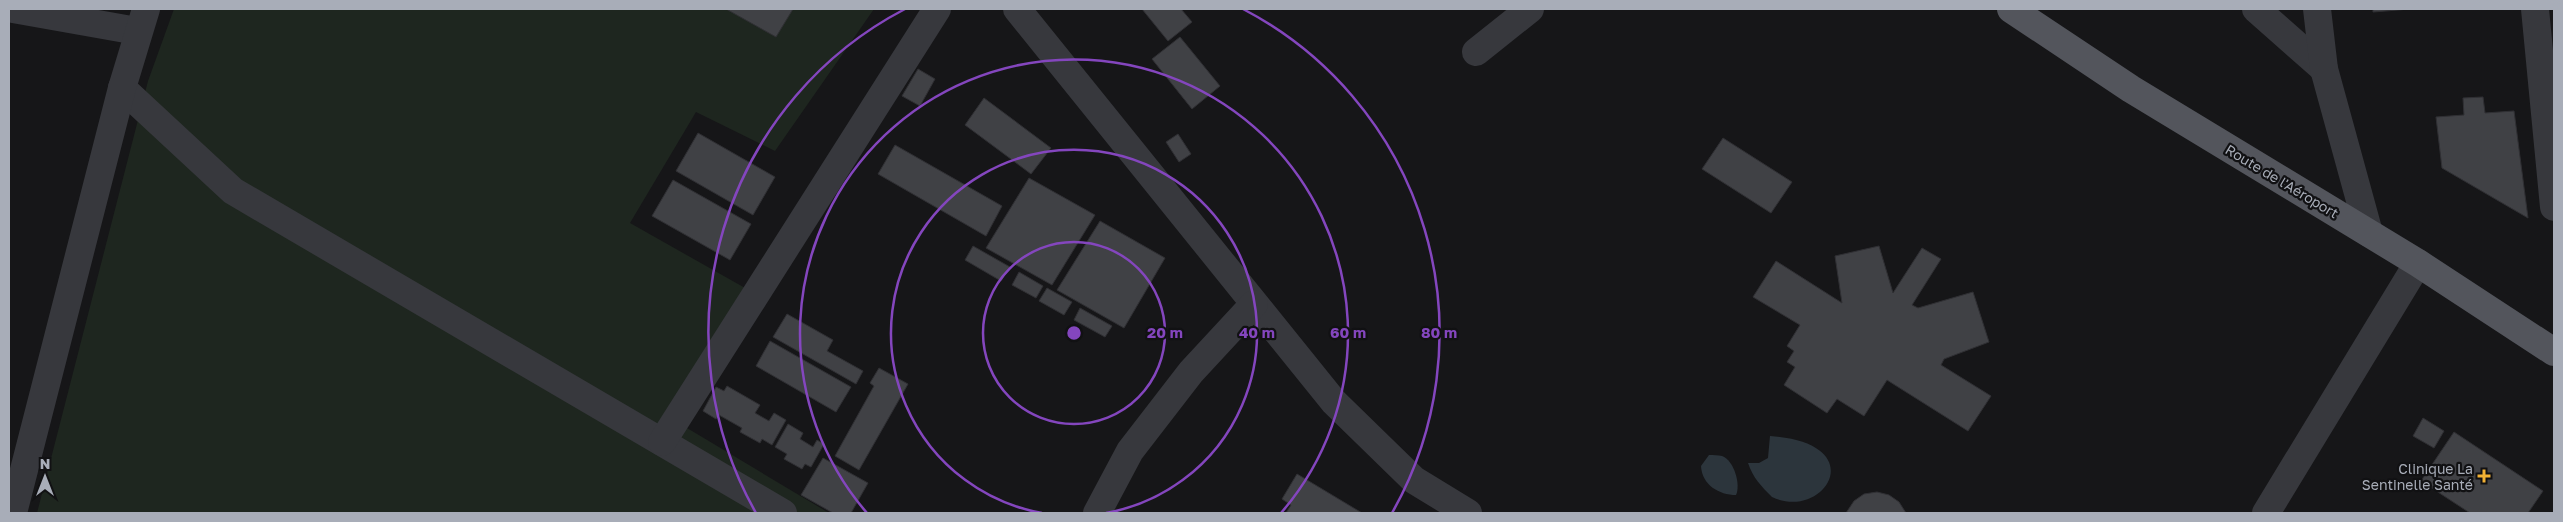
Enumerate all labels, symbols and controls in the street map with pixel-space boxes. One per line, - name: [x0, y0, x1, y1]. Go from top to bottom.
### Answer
- street label: Route de l'Aéroport: [2222, 140, 2342, 222]
- text: 20 m: [1147, 323, 1183, 341]
- text: 40 m: [1239, 323, 1275, 341]
- text: 60 m: [1330, 323, 1366, 341]
- text: 80 m: [1421, 323, 1457, 341]
- centre of rings: [1065, 324, 1083, 342]
- north arrow: [20, 452, 70, 502]
- text: N: [40, 455, 50, 472]
- place label: Clinique La Sentinelle Santé: [2362, 460, 2473, 493]
- marker: Clinique La Sentinelle Santé: [2477, 469, 2491, 483]

